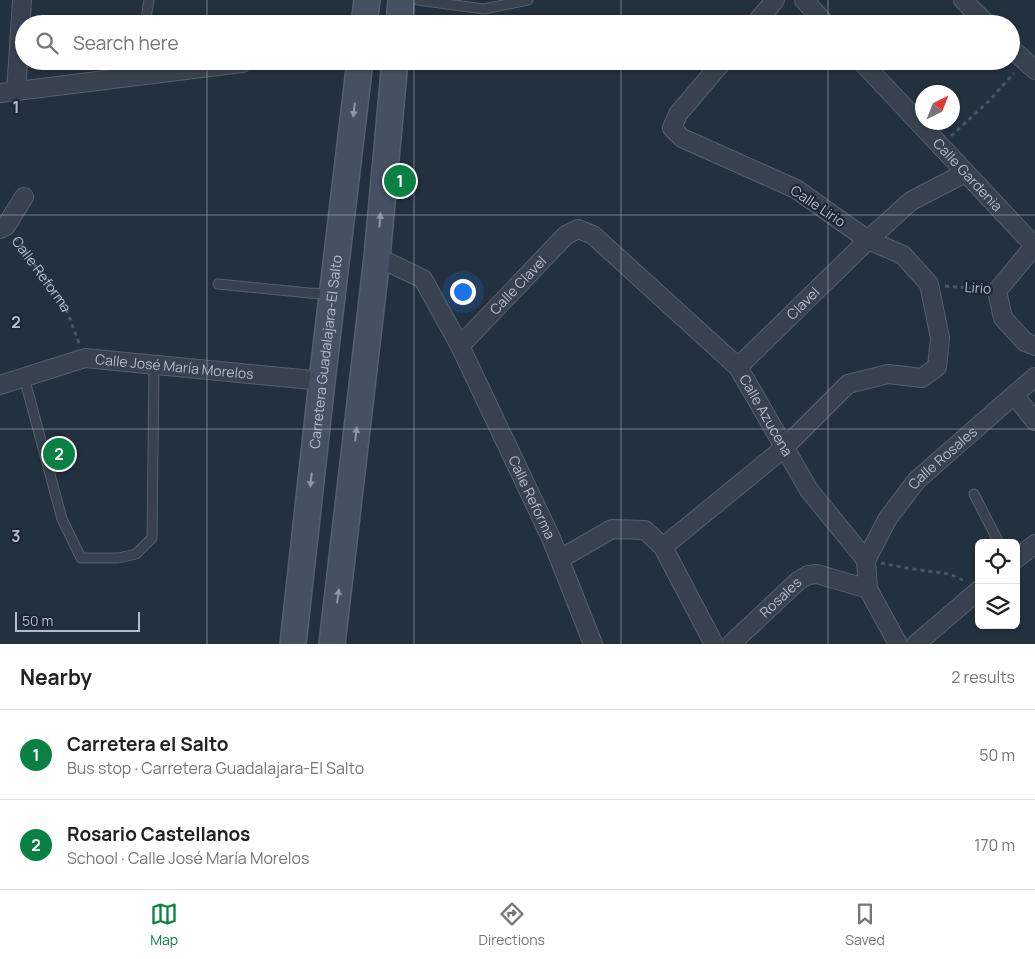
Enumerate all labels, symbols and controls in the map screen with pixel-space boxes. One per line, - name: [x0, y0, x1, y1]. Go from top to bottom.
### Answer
- search box: [15, 15, 1020, 70]
- icon: search: [33, 29, 61, 57]
- text: Search here: [73, 30, 179, 56]
- north arrow: [915, 85, 960, 130]
- text: 1: [12, 96, 20, 118]
- one-way arrow: [350, 102, 358, 118]
- street label: Calle Gardenia: [929, 134, 1007, 215]
- pin: 1: [384, 162, 416, 200]
- street label: Calle Lirio: [787, 180, 849, 231]
- one-way arrow: [376, 212, 384, 228]
- street label: Calle Reforma: [8, 232, 76, 314]
- street label: Calle Clavel: [485, 251, 550, 318]
- street label: Carretera Guadalajara-El Salto: [305, 254, 346, 450]
- street label: Lirio: [964, 277, 992, 298]
- your location: [450, 279, 476, 305]
- street label: Clavel: [782, 283, 823, 324]
- text: 2: [11, 311, 21, 333]
- street label: Calle José María Morelos: [94, 349, 254, 383]
- street label: Calle Azucena: [735, 371, 797, 460]
- street label: Calle Rosales: [903, 422, 981, 493]
- one-way arrow: [352, 426, 360, 442]
- pin: 2: [43, 435, 75, 473]
- street label: Calle Reforma: [504, 452, 560, 542]
- one-way arrow: [307, 472, 315, 488]
- text: 3: [11, 525, 21, 547]
- map controls: [975, 539, 1020, 629]
- button: locate: [975, 539, 1020, 584]
- street label: Rosales: [755, 573, 805, 621]
- button: layers: [975, 584, 1020, 629]
- one-way arrow: [334, 587, 342, 603]
- scale bar: [15, 609, 140, 632]
- text: 50 m: [22, 611, 53, 630]
- text: Nearby: [20, 663, 92, 691]
- text: 2 results: [951, 666, 1015, 688]
- text: Carretera el Salto: [67, 731, 228, 757]
- text: 1: [32, 744, 40, 766]
- text: 50 m: [979, 744, 1015, 766]
- text: Bus stop · Carretera Guadalajara-El Salto: [67, 757, 364, 779]
- text: Rosario Castellanos: [67, 821, 250, 847]
- text: 2: [31, 834, 41, 856]
- text: 170 m: [974, 834, 1015, 856]
- text: School · Calle José María Morelos: [67, 847, 309, 869]
- tab: Map: [150, 900, 178, 949]
- tab: Directions: [479, 900, 545, 949]
- tab: Saved: [845, 900, 885, 949]

